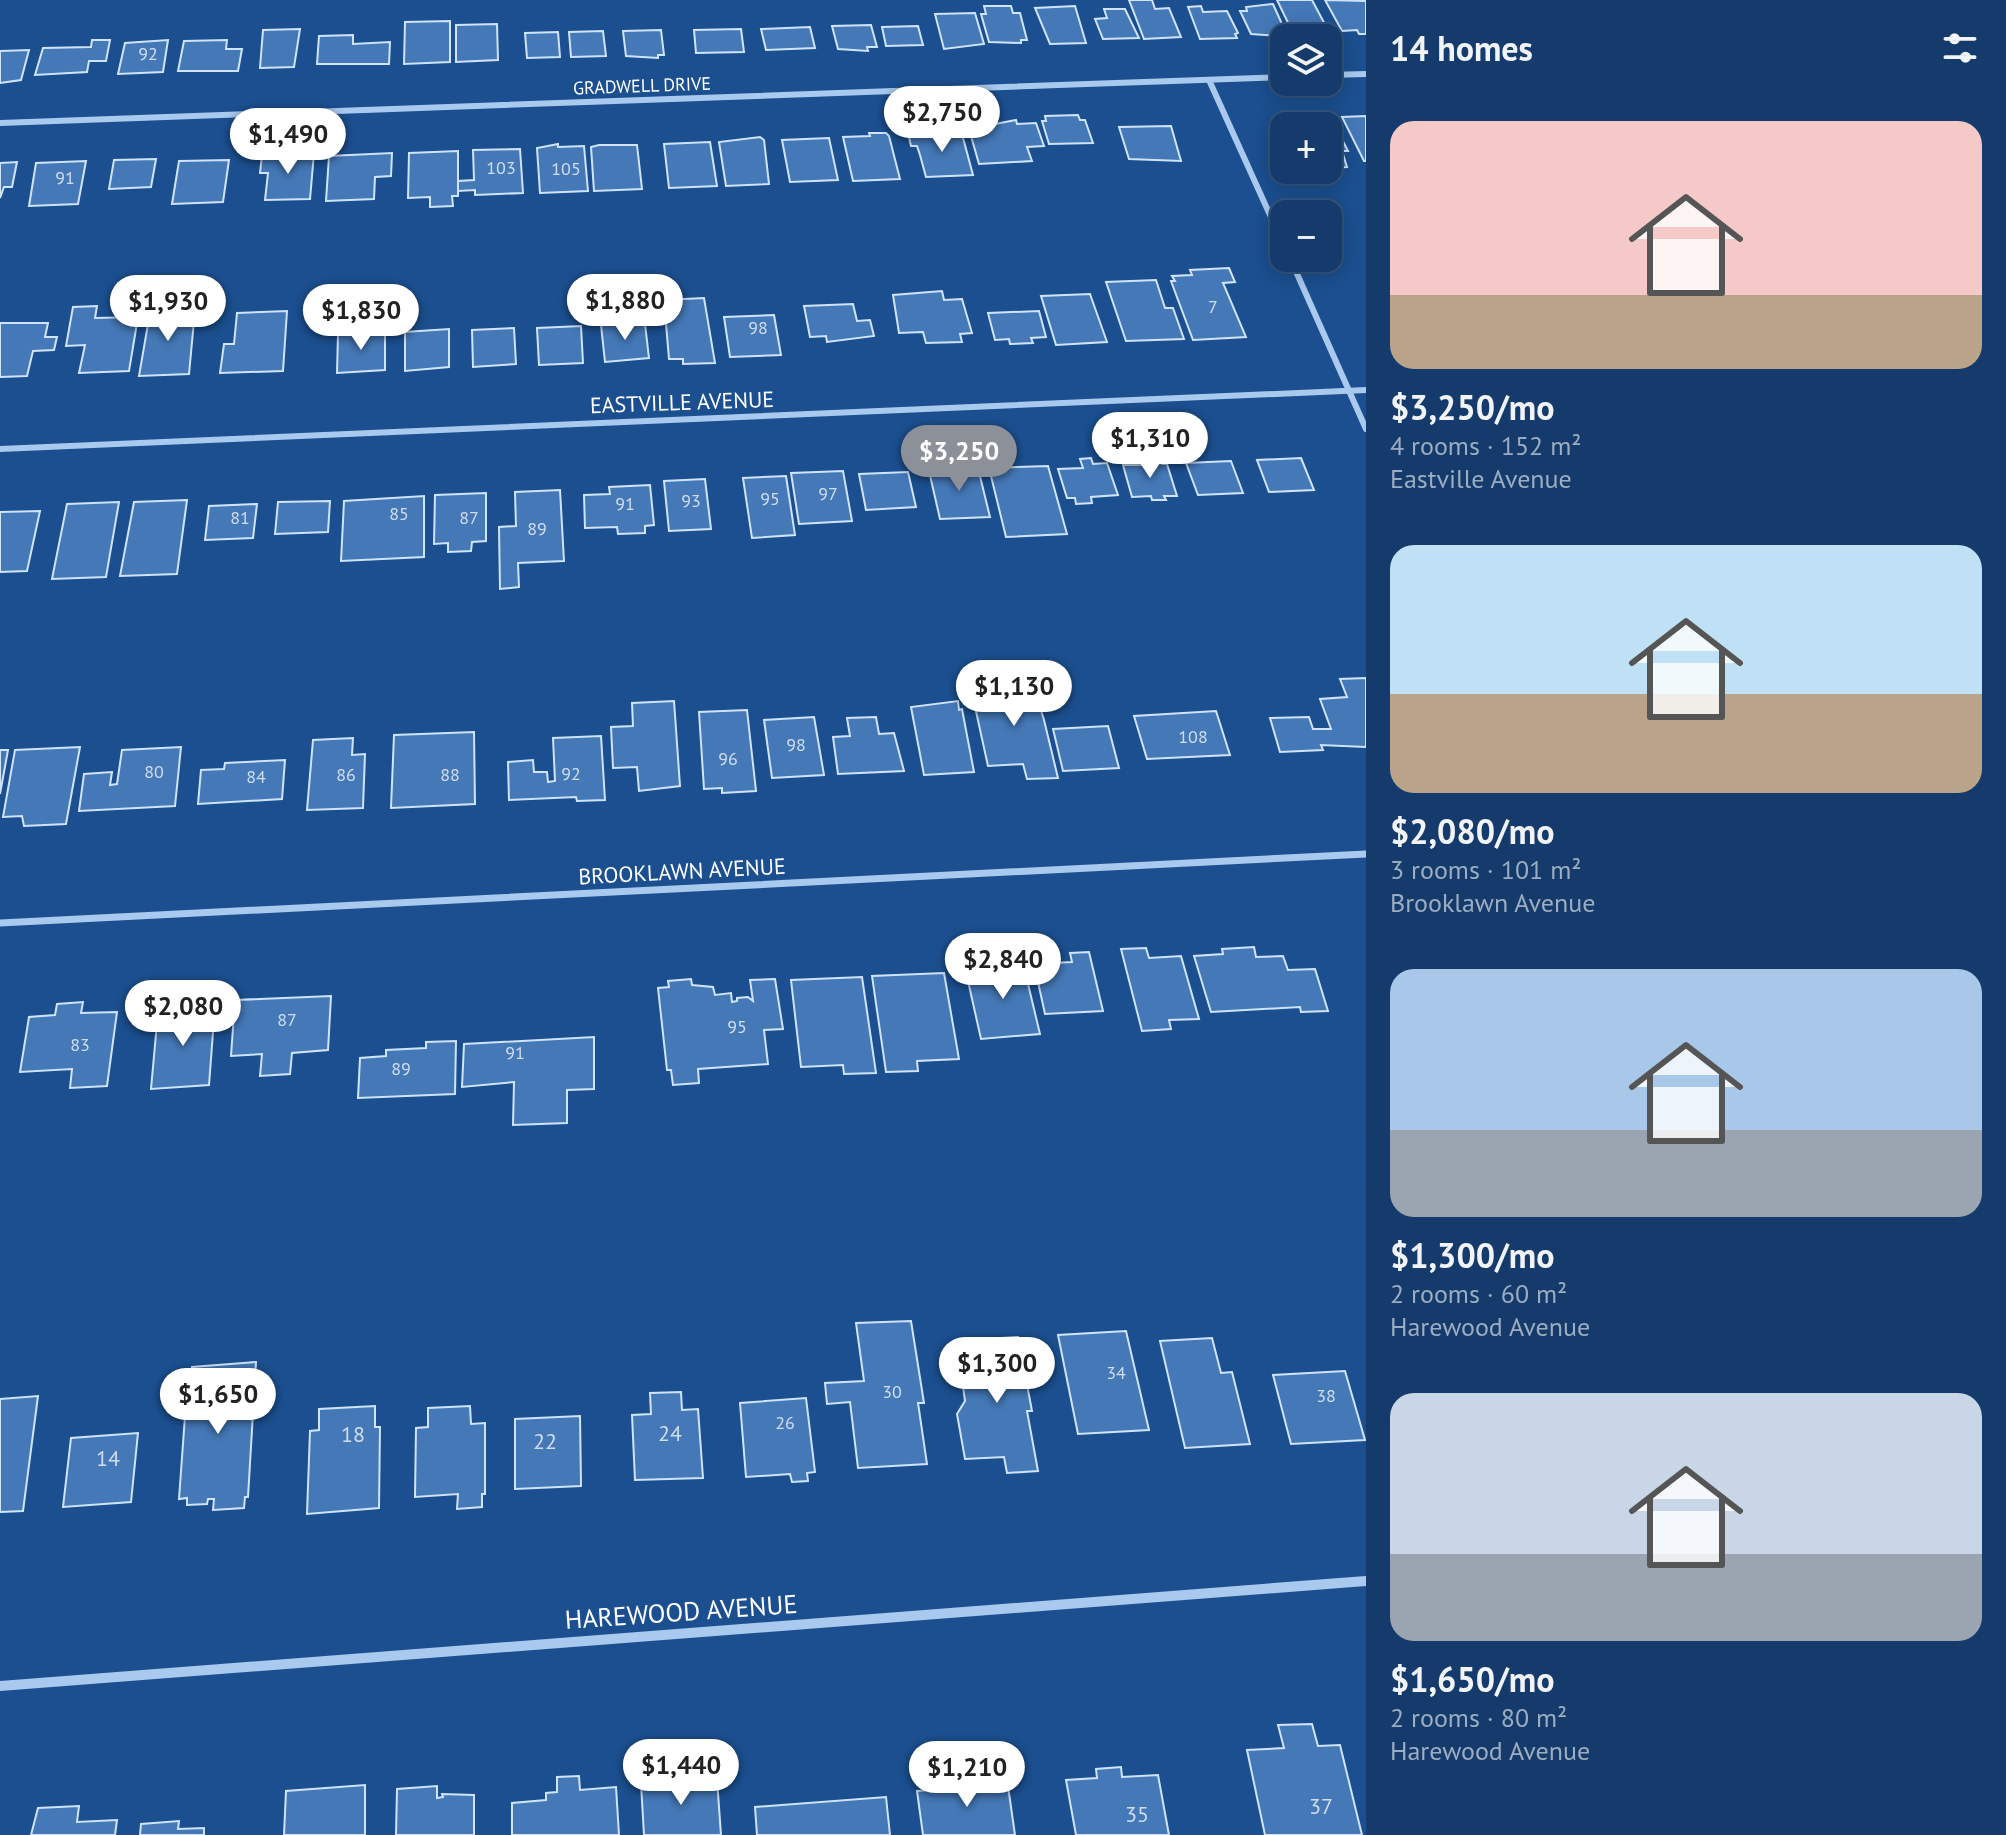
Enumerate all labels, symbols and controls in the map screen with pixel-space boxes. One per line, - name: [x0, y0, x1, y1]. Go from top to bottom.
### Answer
- map controls: [1270, 24, 1342, 272]
- button: layers: [1270, 24, 1342, 96]
- text: 14 homes: [1390, 26, 1533, 70]
- icon: filters: [1938, 26, 1982, 70]
- house number: 92: [138, 42, 158, 65]
- street label: GRADWELL DRIVE: [573, 72, 711, 99]
- pin: $2,750: [877, 86, 1007, 154]
- text: $2,750: [902, 95, 982, 128]
- pin: $1,490: [223, 108, 353, 176]
- button: +: [1270, 112, 1342, 184]
- text: $1,490: [248, 117, 328, 150]
- house number: 103: [486, 156, 516, 179]
- house number: 105: [551, 157, 581, 180]
- house number: 91: [55, 166, 75, 189]
- icon: home: [1614, 173, 1758, 317]
- button: −: [1270, 200, 1342, 272]
- pin: $1,880: [560, 274, 690, 342]
- pin: $1,930: [103, 275, 233, 343]
- text: $1,880: [585, 283, 665, 316]
- text: $1,930: [128, 284, 208, 317]
- pin: $1,830: [296, 284, 426, 352]
- text: $1,830: [321, 293, 401, 326]
- house number: 7: [1208, 295, 1218, 318]
- house number: 98: [748, 316, 768, 339]
- street label: EASTVILLE AVENUE: [589, 385, 775, 419]
- text: $3,250/mo: [1390, 385, 1554, 429]
- pin: $1,310: [1085, 412, 1215, 480]
- text: $1,310: [1110, 421, 1190, 454]
- pin: $3,250: [894, 425, 1024, 493]
- text: 4 rooms · 152 m²: [1390, 429, 1582, 462]
- text: $3,250: [919, 434, 999, 467]
- text: Eastville Avenue: [1390, 462, 1572, 495]
- house number: 97: [818, 482, 838, 505]
- house number: 95: [760, 487, 780, 510]
- house number: 93: [681, 489, 701, 512]
- house number: 91: [615, 492, 635, 515]
- house number: 85: [389, 502, 409, 525]
- house number: 81: [230, 506, 250, 529]
- house number: 87: [459, 506, 479, 529]
- house number: 89: [527, 517, 547, 540]
- icon: home: [1614, 597, 1758, 741]
- pin: $1,130: [949, 660, 1079, 728]
- text: $1,130: [974, 669, 1054, 702]
- house number: 108: [1178, 725, 1208, 748]
- house number: 98: [786, 733, 806, 756]
- house number: 96: [718, 747, 738, 770]
- house number: 80: [144, 760, 164, 783]
- house number: 92: [561, 762, 581, 785]
- house number: 86: [336, 763, 356, 786]
- house number: 88: [440, 763, 460, 786]
- house number: 84: [246, 765, 266, 788]
- text: $2,080/mo: [1390, 809, 1554, 853]
- street label: BROOKLAWN AVENUE: [578, 852, 786, 890]
- text: 3 rooms · 101 m²: [1390, 853, 1582, 886]
- text: Brooklawn Avenue: [1390, 886, 1595, 919]
- pin: $2,840: [938, 933, 1068, 1001]
- text: $2,840: [963, 942, 1043, 975]
- pin: $2,080: [118, 980, 248, 1048]
- text: $2,080: [143, 989, 223, 1022]
- house number: 87: [277, 1008, 297, 1031]
- house number: 95: [727, 1015, 747, 1038]
- icon: home: [1614, 1021, 1758, 1165]
- house number: 83: [70, 1033, 90, 1056]
- house number: 91: [505, 1041, 525, 1064]
- house number: 89: [391, 1057, 411, 1080]
- text: $1,300/mo: [1390, 1233, 1554, 1277]
- text: 2 rooms · 60 m²: [1390, 1277, 1567, 1310]
- text: Harewood Avenue: [1390, 1310, 1590, 1343]
- pin: $1,300: [932, 1337, 1062, 1405]
- text: $1,300: [957, 1346, 1037, 1379]
- house number: 34: [1106, 1361, 1126, 1384]
- pin: $1,650: [153, 1368, 283, 1436]
- text: $1,650: [178, 1377, 258, 1410]
- house number: 30: [882, 1380, 902, 1403]
- house number: 38: [1316, 1384, 1336, 1407]
- house number: 26: [775, 1411, 795, 1434]
- house number: 24: [658, 1419, 682, 1447]
- house number: 18: [341, 1420, 365, 1448]
- house number: 22: [533, 1427, 557, 1455]
- house number: 14: [96, 1444, 120, 1472]
- icon: home: [1614, 1445, 1758, 1589]
- street label: HAREWOOD AVENUE: [564, 1587, 798, 1636]
- text: $1,650/mo: [1390, 1657, 1554, 1701]
- text: 2 rooms · 80 m²: [1390, 1701, 1567, 1734]
- text: Harewood Avenue: [1390, 1734, 1590, 1767]
- pin: $1,440: [616, 1739, 746, 1807]
- pin: $1,210: [902, 1741, 1032, 1809]
- text: $1,440: [641, 1748, 721, 1781]
- text: $1,210: [927, 1750, 1007, 1783]
- house number: 37: [1309, 1792, 1333, 1820]
- house number: 35: [1125, 1800, 1149, 1828]

